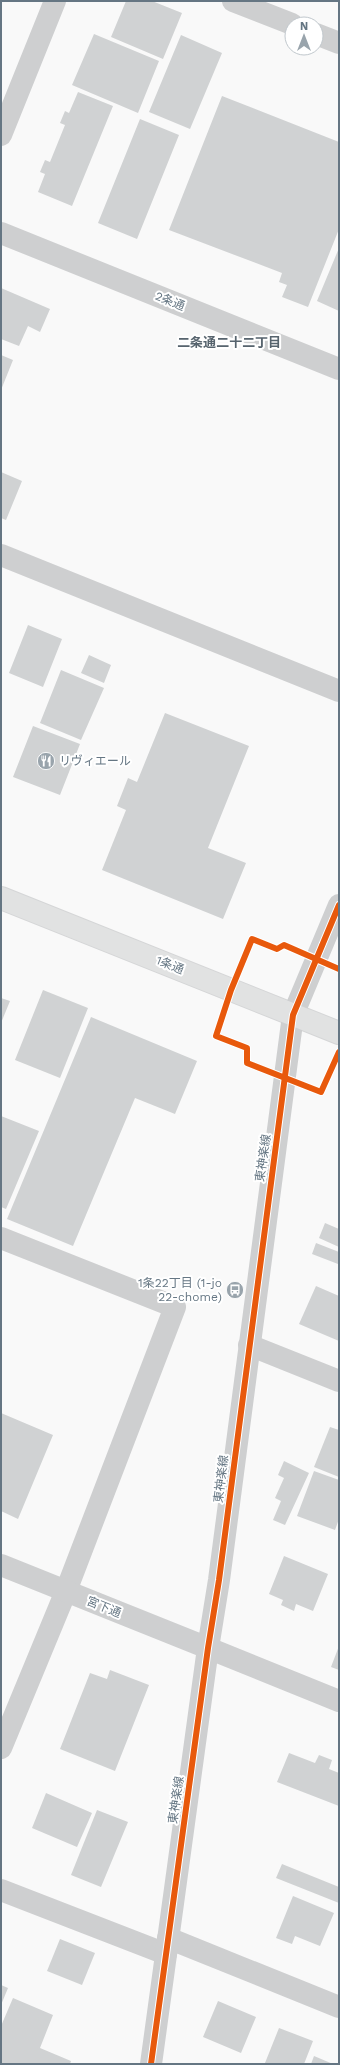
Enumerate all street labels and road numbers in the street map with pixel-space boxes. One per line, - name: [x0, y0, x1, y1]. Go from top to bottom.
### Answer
- street label: 2条通: [153, 289, 187, 313]
- street label: 1条通: [154, 953, 186, 977]
- street label: 東神楽線: [253, 1133, 273, 1183]
- street label: 東神楽線: [211, 1454, 231, 1504]
- street label: 宮下通: [85, 1594, 123, 1620]
- street label: 東神楽線: [166, 1775, 186, 1825]

